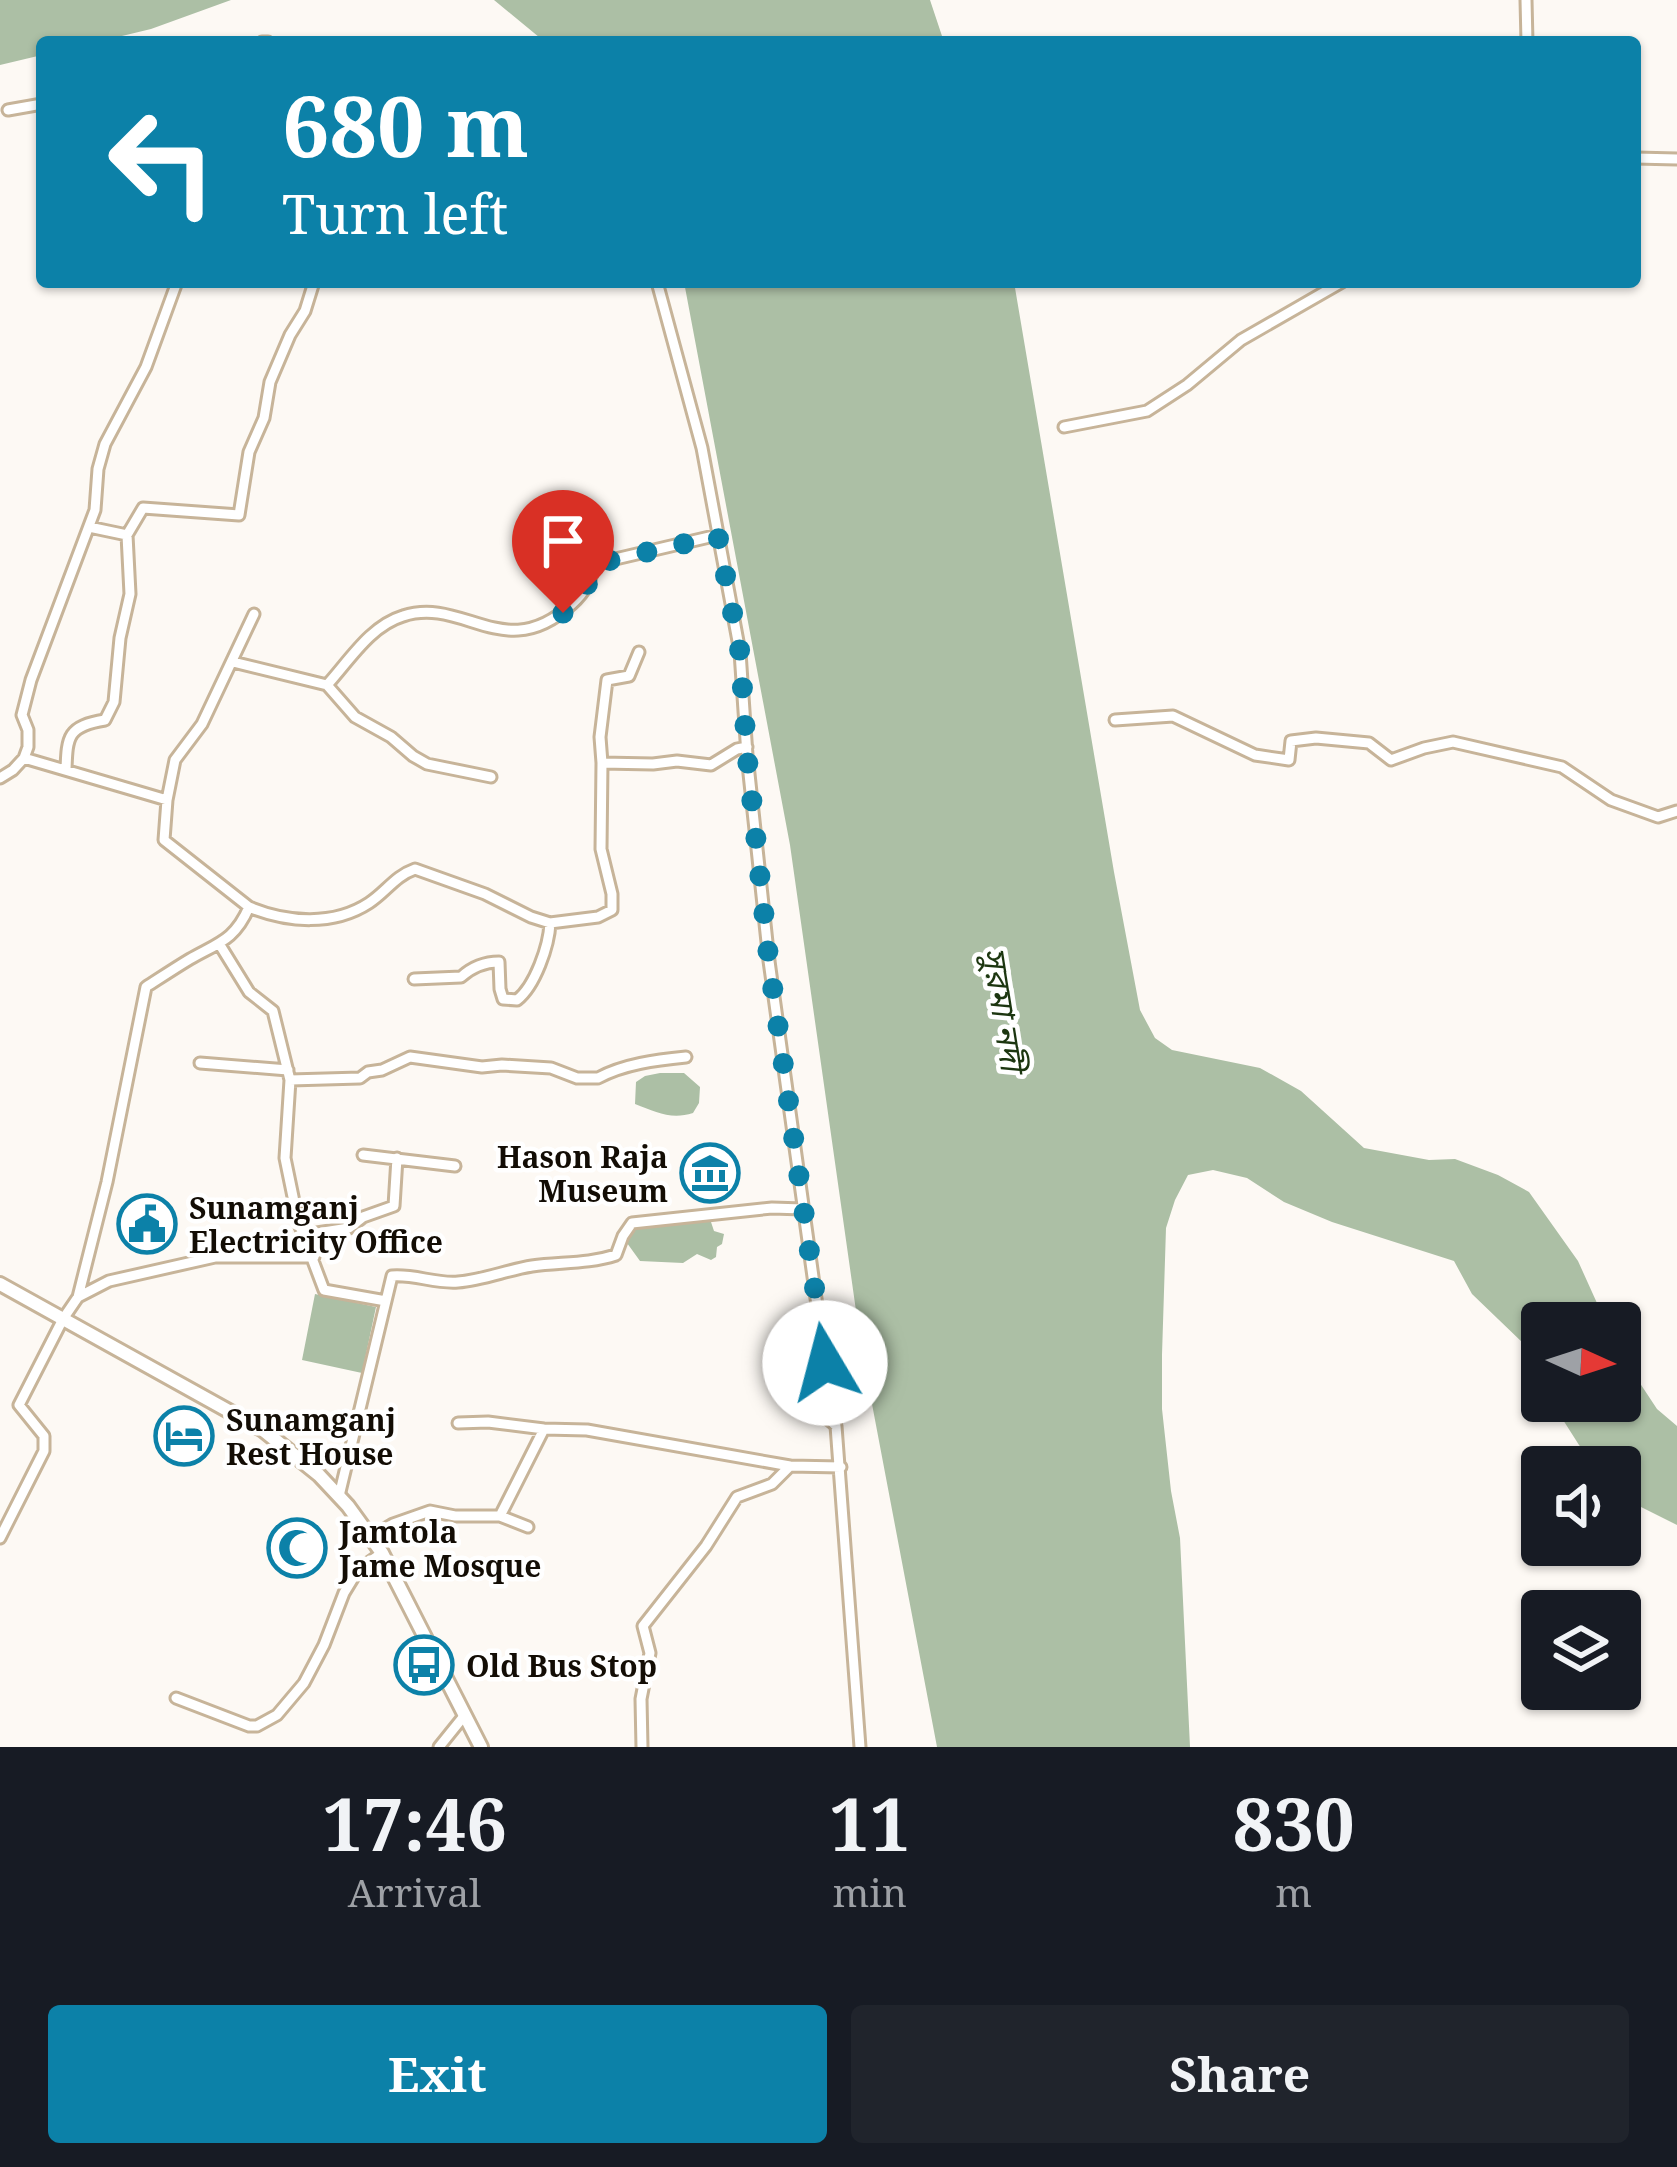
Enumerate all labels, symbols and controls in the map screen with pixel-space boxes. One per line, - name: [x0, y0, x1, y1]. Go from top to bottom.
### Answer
- text: 680 m: [282, 67, 529, 182]
- icon: left: [84, 84, 240, 240]
- text: Turn left: [282, 176, 508, 250]
- pin: [512, 490, 614, 613]
- icon: arrive: [530, 508, 596, 574]
- water label: সুরমা নদী: [972, 944, 1037, 1080]
- place label: Hason Raja Museum: [497, 1136, 668, 1211]
- museum icon: Hason Raja Museum: [679, 1142, 741, 1204]
- place label: Sunamganj Electricity Office: [189, 1187, 443, 1262]
- public building icon: Sunamganj Electricity Office: [116, 1193, 178, 1255]
- position arrow: [762, 1300, 888, 1426]
- north arrow: [1521, 1302, 1641, 1422]
- map controls: [1521, 1302, 1641, 1710]
- place label: Sunamganj Rest House: [226, 1399, 396, 1474]
- hotel icon: Sunamganj Rest House: [153, 1405, 215, 1467]
- button: sound: [1521, 1446, 1641, 1566]
- place label: Jamtola Jame Mosque: [338, 1511, 541, 1586]
- mosque icon: Jamtola Jame Mosque: [266, 1517, 328, 1579]
- button: layers: [1521, 1590, 1641, 1710]
- bus stop icon: Old Bus Stop: [393, 1634, 455, 1696]
- place label: Old Bus Stop: [466, 1645, 657, 1686]
- text: 17:46: [322, 1774, 507, 1872]
- text: 11: [829, 1774, 910, 1872]
- text: 830: [1233, 1774, 1355, 1872]
- text: Arrival: [348, 1865, 481, 1918]
- text: min: [833, 1865, 907, 1918]
- text: m: [1275, 1865, 1312, 1918]
- button: Exit: [48, 2005, 827, 2143]
- button: Share: [851, 2005, 1629, 2143]

